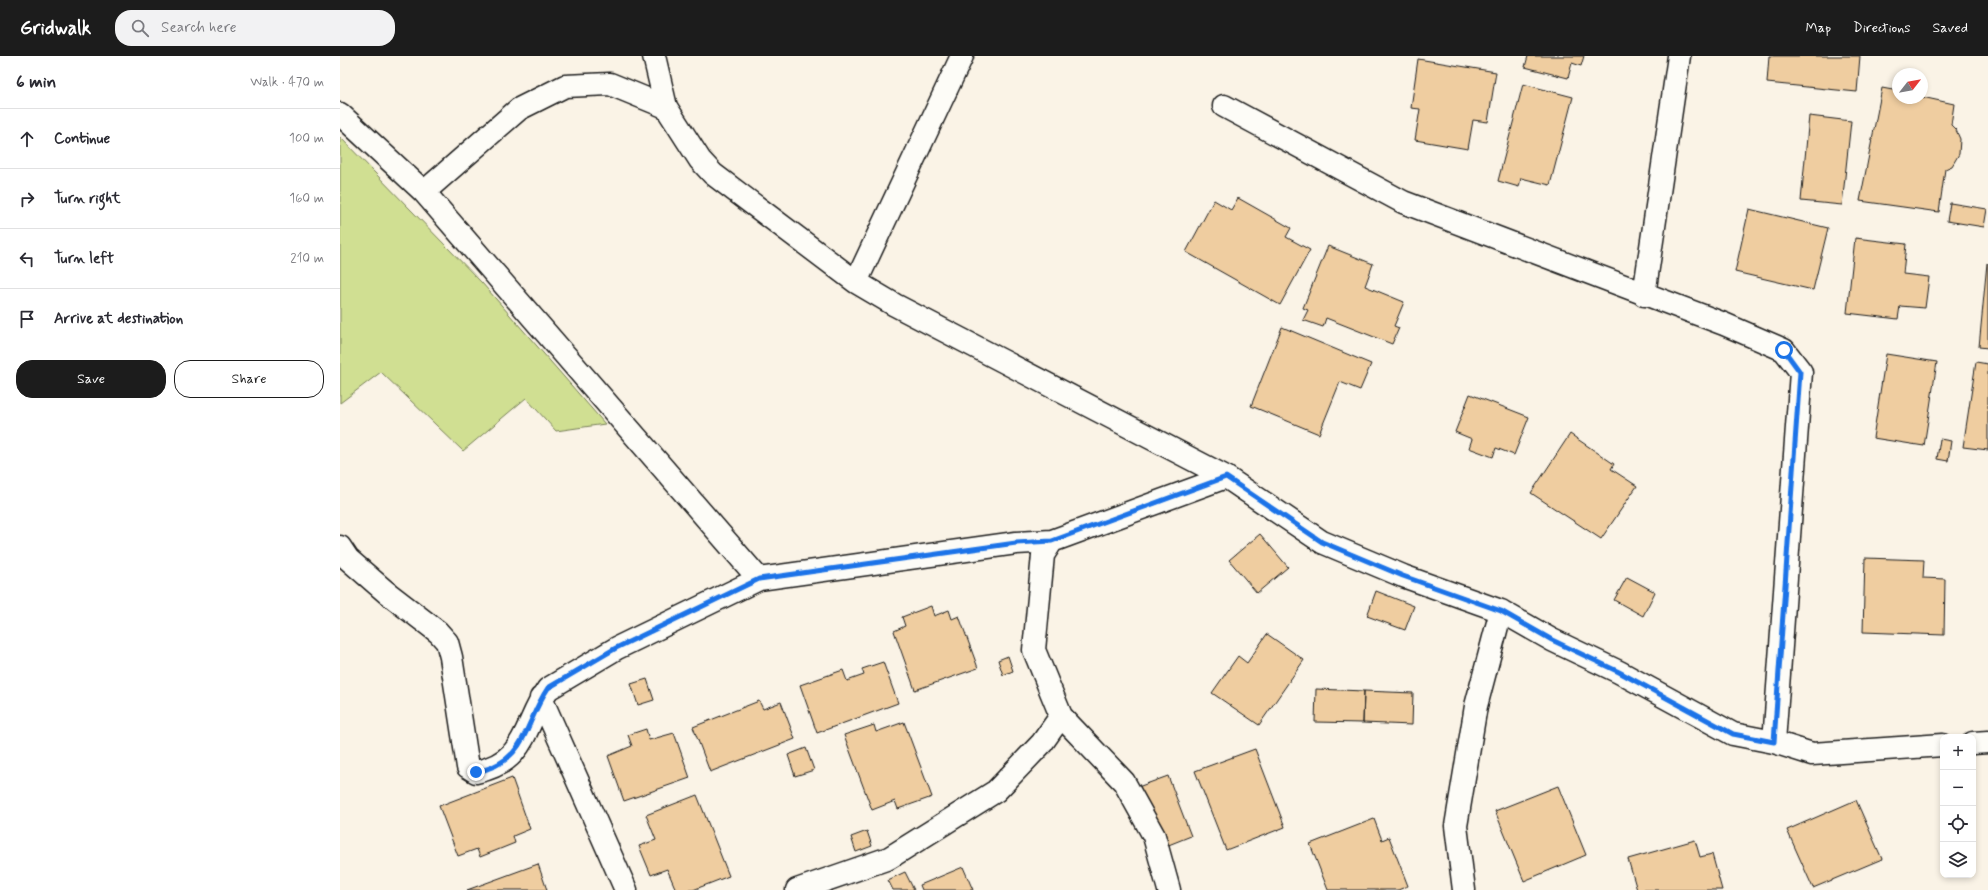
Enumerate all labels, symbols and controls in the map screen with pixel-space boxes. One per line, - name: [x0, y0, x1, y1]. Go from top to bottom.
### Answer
- search box: [115, 10, 395, 46]
- text: Gridwalk: [20, 16, 91, 41]
- icon: search: [129, 17, 151, 39]
- text: Search here: [161, 18, 237, 38]
- text: Map: [1805, 19, 1831, 37]
- text: Directions: [1853, 19, 1911, 37]
- text: Saved: [1933, 19, 1968, 37]
- north arrow: [1892, 68, 1928, 104]
- text: 6 min: [16, 71, 56, 93]
- text: Walk · 470 m: [250, 74, 324, 91]
- icon: ahead: [16, 128, 38, 150]
- text: Continue: [54, 129, 110, 149]
- text: 100 m: [289, 130, 324, 147]
- icon: right: [16, 188, 38, 210]
- text: Turn right: [54, 189, 121, 209]
- text: 160 m: [289, 190, 324, 207]
- icon: left: [16, 248, 38, 270]
- text: Turn left: [54, 249, 114, 269]
- text: 210 m: [290, 250, 324, 267]
- icon: arrive: [16, 308, 38, 330]
- text: Arrive at destination: [54, 309, 183, 329]
- route start: [1775, 341, 1793, 359]
- button: Save: [16, 360, 166, 398]
- button: Share: [174, 360, 324, 398]
- map controls: [1940, 734, 1976, 878]
- button: +: [1940, 734, 1976, 770]
- route end: [467, 763, 485, 781]
- button: −: [1940, 770, 1976, 806]
- button: locate: [1940, 806, 1976, 842]
- button: layers: [1940, 842, 1976, 878]

